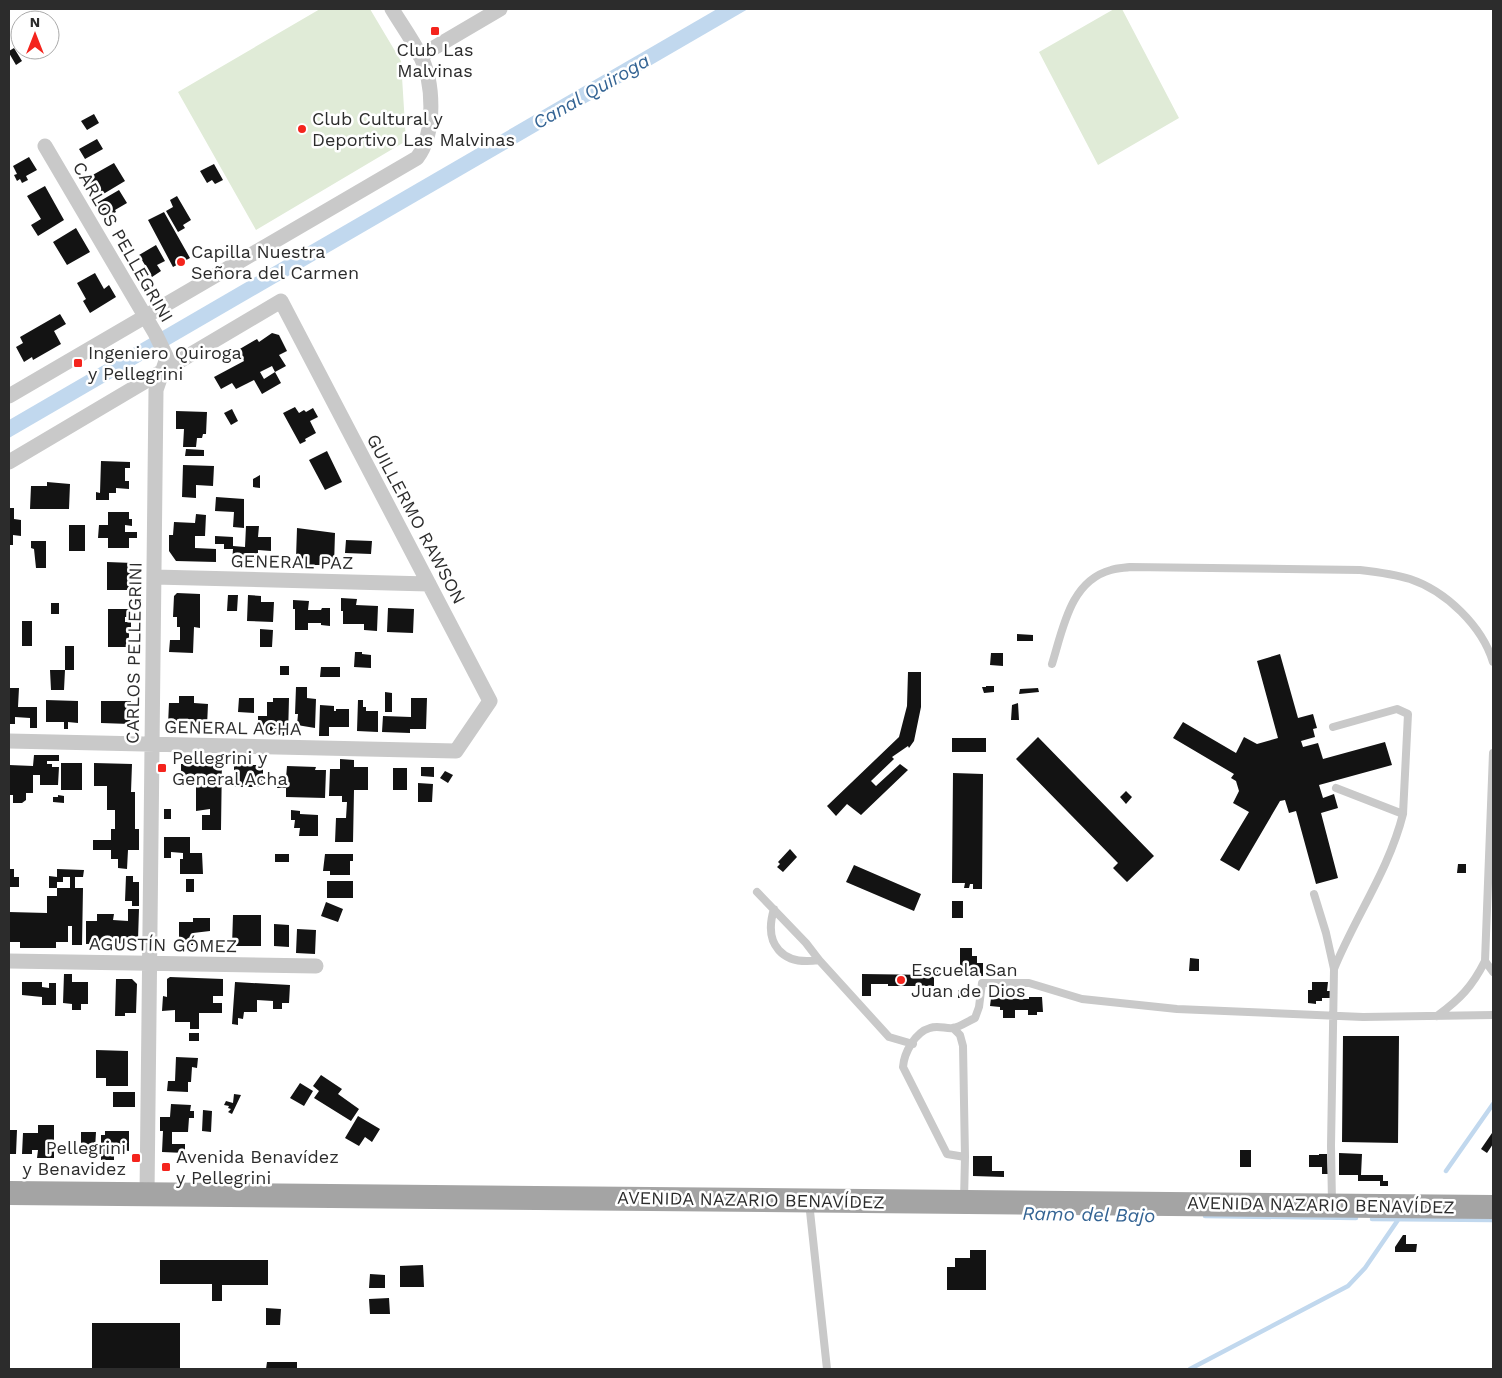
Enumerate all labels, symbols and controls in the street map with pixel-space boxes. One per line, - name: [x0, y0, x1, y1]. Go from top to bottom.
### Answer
- north arrow: [10, 10, 60, 60]
- text: N: [30, 14, 40, 30]
- marker: Club Las Malvinas: [429, 25, 441, 37]
- place label: Club Las Malvinas: [397, 39, 473, 81]
- water label: Canal Quiroga: [529, 49, 654, 134]
- place label: Club Cultural y Deportivo Las Malvinas: [312, 108, 515, 150]
- marker: Club Cultural y Deportivo Las Malvinas: [296, 123, 308, 135]
- street label: CARLOS PELLEGRINI: [69, 158, 178, 326]
- place label: Capilla Nuestra Señora del Carmen: [191, 241, 359, 283]
- marker: Capilla Nuestra Señora del Carmen: [175, 256, 187, 268]
- place label: Ingeniero Quiroga y Pellegrini: [88, 342, 242, 384]
- marker: Ingeniero Quiroga y Pellegrini: [72, 357, 84, 369]
- street label: GUILLERMO RAWSON: [363, 430, 470, 607]
- street label: GENERAL PAZ: [230, 550, 354, 573]
- street label: CARLOS PELLEGRINI: [121, 562, 146, 744]
- street label: GENERAL ACHA: [164, 716, 302, 739]
- place label: Pellegrini y General Acha: [172, 747, 288, 789]
- marker: Pellegrini y General Acha: [156, 762, 168, 774]
- street label: AGUSTÍN GÓMEZ: [89, 933, 237, 956]
- place label: Escuela San Juan de Dios: [911, 959, 1025, 1001]
- marker: Escuela San Juan de Dios: [895, 974, 907, 986]
- place label: Pellegrini y Benavidez: [22, 1137, 126, 1179]
- place label: Avenida Benavídez y Pellegrini: [176, 1146, 339, 1188]
- marker: Pellegrini y Benavidez: [130, 1152, 142, 1164]
- marker: Avenida Benavídez y Pellegrini: [160, 1161, 172, 1173]
- street label: AVENIDA NAZARIO BENAVÍDEZ: [617, 1187, 885, 1212]
- street label: AVENIDA NAZARIO BENAVÍDEZ: [1187, 1192, 1455, 1217]
- water label: Ramo del Bajo: [1022, 1202, 1156, 1227]

